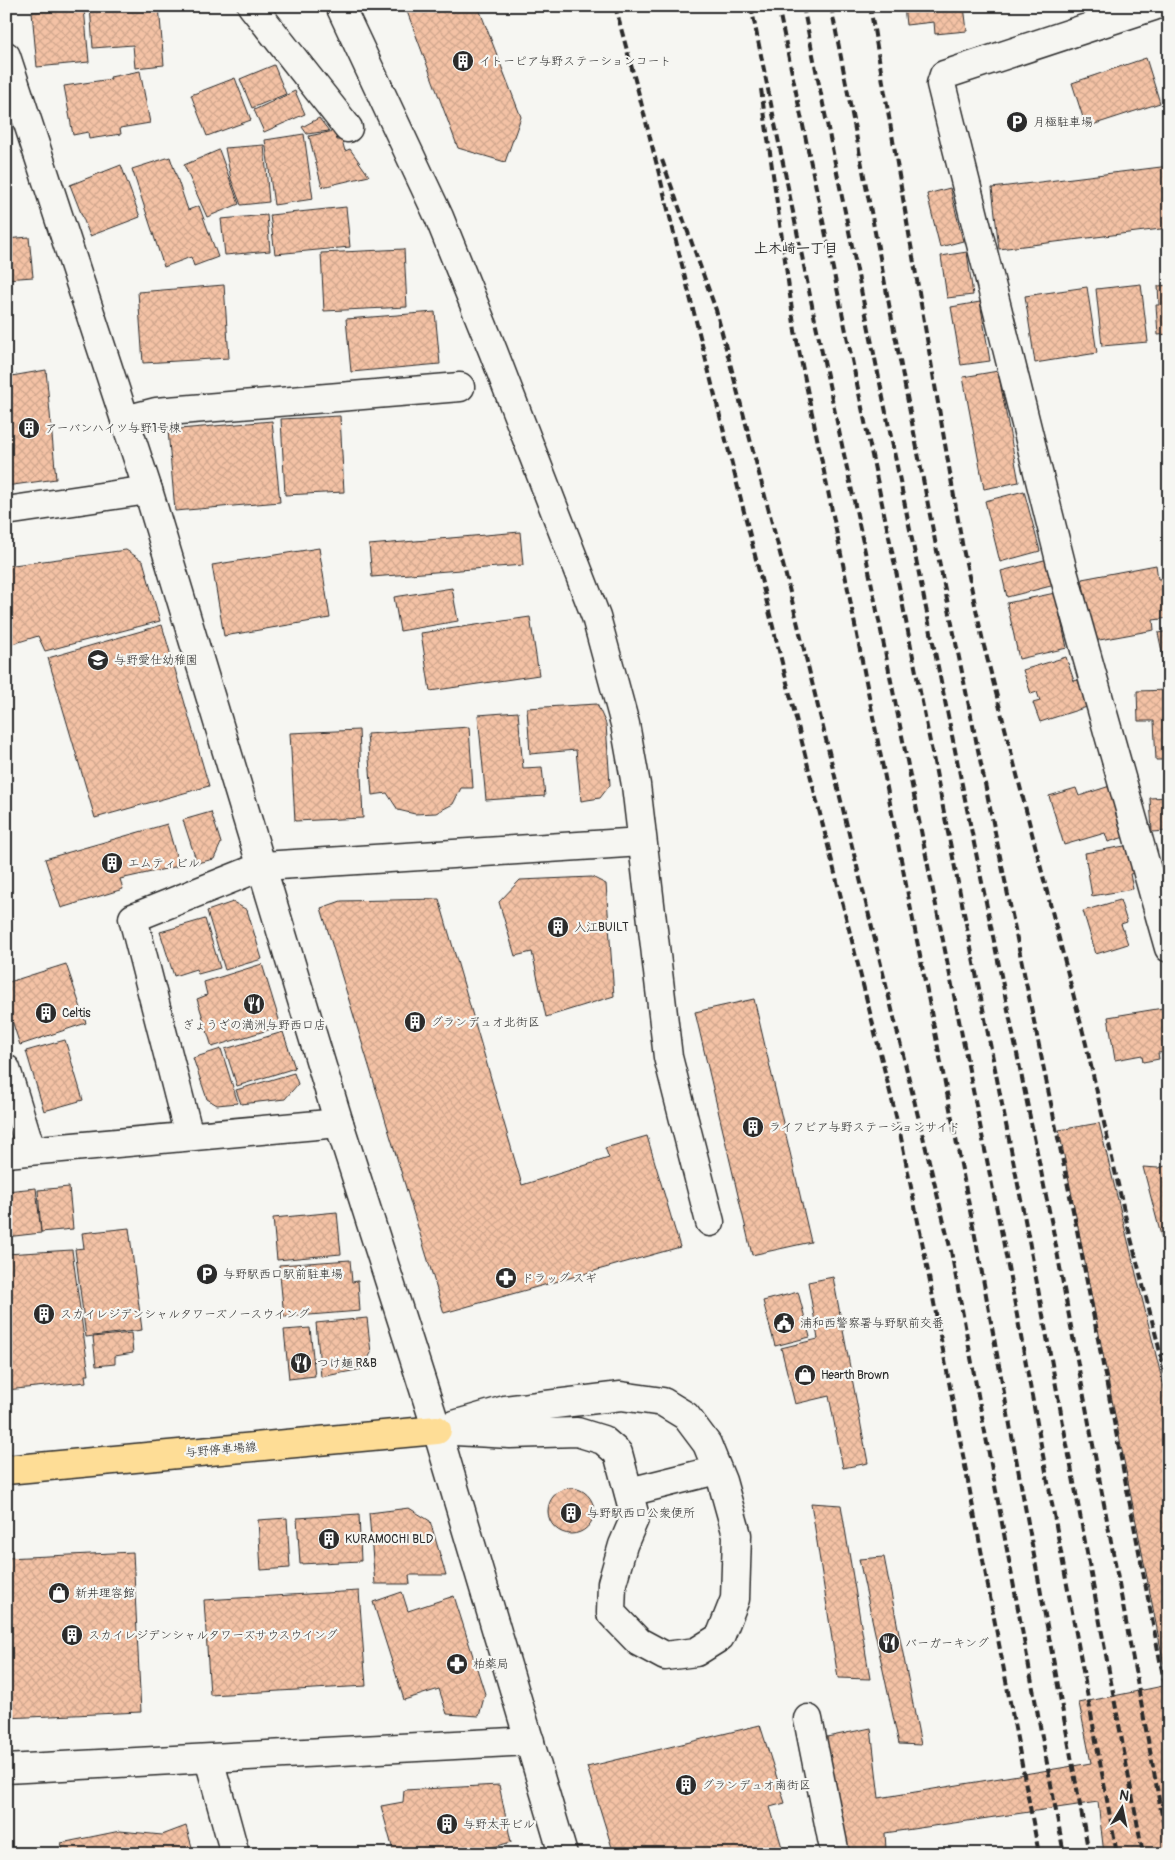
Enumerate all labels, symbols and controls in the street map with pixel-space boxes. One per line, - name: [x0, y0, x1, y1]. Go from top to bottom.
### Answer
- building icon: イトーピア与野ステーションコート: [451, 49, 475, 73]
- place label: イトーピア与野ステーションコート: [479, 54, 671, 69]
- parking icon: 月極駐車場: [1005, 110, 1029, 134]
- place label: 月極駐車場: [1033, 115, 1093, 130]
- district label: 上木崎一丁目: [754, 240, 838, 257]
- building icon: アーバンハイツ与野1号棟: [17, 416, 41, 440]
- place label: アーバンハイツ与野1号棟: [45, 421, 181, 436]
- school or university icon: 与野愛仕幼稚園: [86, 648, 110, 672]
- place label: 与野愛仕幼稚園: [114, 653, 198, 668]
- building icon: エムティビル: [100, 851, 124, 875]
- place label: エムティビル: [128, 856, 200, 871]
- building icon: 入江BUILT: [546, 915, 570, 939]
- place label: 入江BUILT: [574, 920, 629, 935]
- restaurant icon: ぎょうざの満洲与野西口店: [242, 992, 266, 1016]
- building icon: Celtis: [34, 1001, 58, 1025]
- place label: Celtis: [62, 1006, 91, 1021]
- building icon: グランデュオ北街区: [403, 1010, 427, 1034]
- place label: グランデュオ北街区: [431, 1015, 540, 1030]
- place label: ぎょうざの満洲与野西口店: [182, 1018, 326, 1033]
- building icon: ライフピア与野ステーションサイド: [741, 1115, 765, 1139]
- place label: ライフピア与野ステーションサイド: [769, 1120, 960, 1135]
- parking icon: 与野駅西口駅前駐車場: [195, 1262, 219, 1286]
- pharmacy icon: ドラッグ スギ: [494, 1266, 518, 1290]
- place label: 与野駅西口駅前駐車場: [223, 1267, 343, 1282]
- place label: ドラッグ スギ: [522, 1271, 597, 1286]
- building icon: スカイレジデンシャルタワーズノースウイング: [32, 1302, 56, 1326]
- place label: スカイレジデンシャルタワーズノースウイング: [60, 1307, 310, 1322]
- public building icon: 浦和西警察署与野駅前交番: [772, 1311, 796, 1335]
- place label: 浦和西警察署与野駅前交番: [800, 1316, 944, 1331]
- restaurant icon: つけ麺 R&B: [289, 1351, 313, 1375]
- place label: つけ麺 R&B: [317, 1356, 377, 1371]
- shop icon: Hearth Brown: [793, 1363, 817, 1387]
- place label: Hearth Brown: [821, 1368, 889, 1383]
- street label: 与野停車場線: [184, 1439, 258, 1461]
- building icon: 与野駅西口公衆便所: [559, 1501, 583, 1525]
- place label: 与野駅西口公衆便所: [587, 1506, 695, 1521]
- building icon: KURAMOCHI BLD: [317, 1527, 341, 1551]
- place label: KURAMOCHI BLD: [345, 1532, 434, 1547]
- shop icon: 新井理容館: [47, 1581, 71, 1605]
- place label: 新井理容館: [75, 1586, 135, 1601]
- building icon: スカイレジデンシャルタワーズサウスウイング: [60, 1623, 84, 1647]
- place label: スカイレジデンシャルタワーズサウスウイング: [88, 1628, 338, 1643]
- restaurant icon: バーガーキング: [877, 1631, 901, 1655]
- place label: バーガーキング: [905, 1636, 989, 1651]
- pharmacy icon: 柏薬局: [445, 1652, 469, 1676]
- place label: 柏薬局: [473, 1657, 509, 1672]
- building icon: グランデュオ南街区: [674, 1773, 698, 1797]
- place label: グランデュオ南街区: [702, 1778, 811, 1793]
- north arrow: [1098, 1782, 1148, 1832]
- text: N: [1118, 1786, 1130, 1805]
- building icon: 与野太平ビル: [435, 1812, 459, 1836]
- place label: 与野太平ビル: [463, 1817, 535, 1832]

